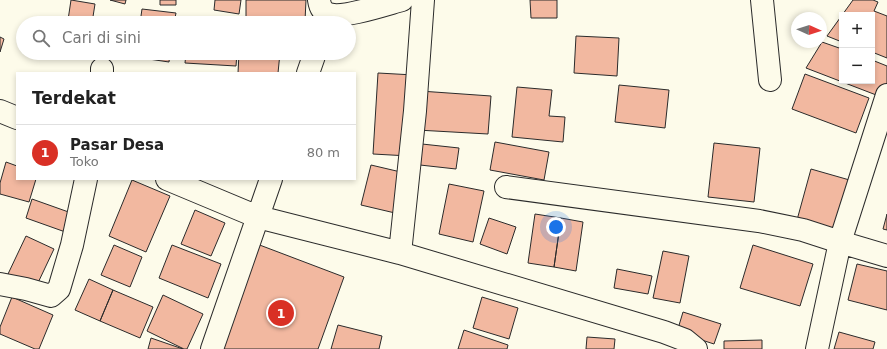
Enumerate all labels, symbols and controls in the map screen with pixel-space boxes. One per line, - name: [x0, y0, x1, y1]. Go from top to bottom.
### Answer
- north arrow: [791, 12, 827, 48]
- map controls: [839, 12, 875, 84]
- button: +: [839, 12, 875, 48]
- search box: [16, 16, 356, 60]
- icon: search: [30, 27, 52, 49]
- text: Cari di sini: [62, 29, 141, 47]
- button: −: [839, 48, 875, 84]
- text: Terdekat: [32, 88, 116, 108]
- text: Pasar Desa: [70, 136, 164, 154]
- text: 1: [40, 145, 50, 160]
- text: 80 m: [307, 145, 340, 160]
- text: Toko: [70, 154, 99, 169]
- your location: [546, 217, 566, 237]
- pin: 1: [268, 298, 294, 328]

